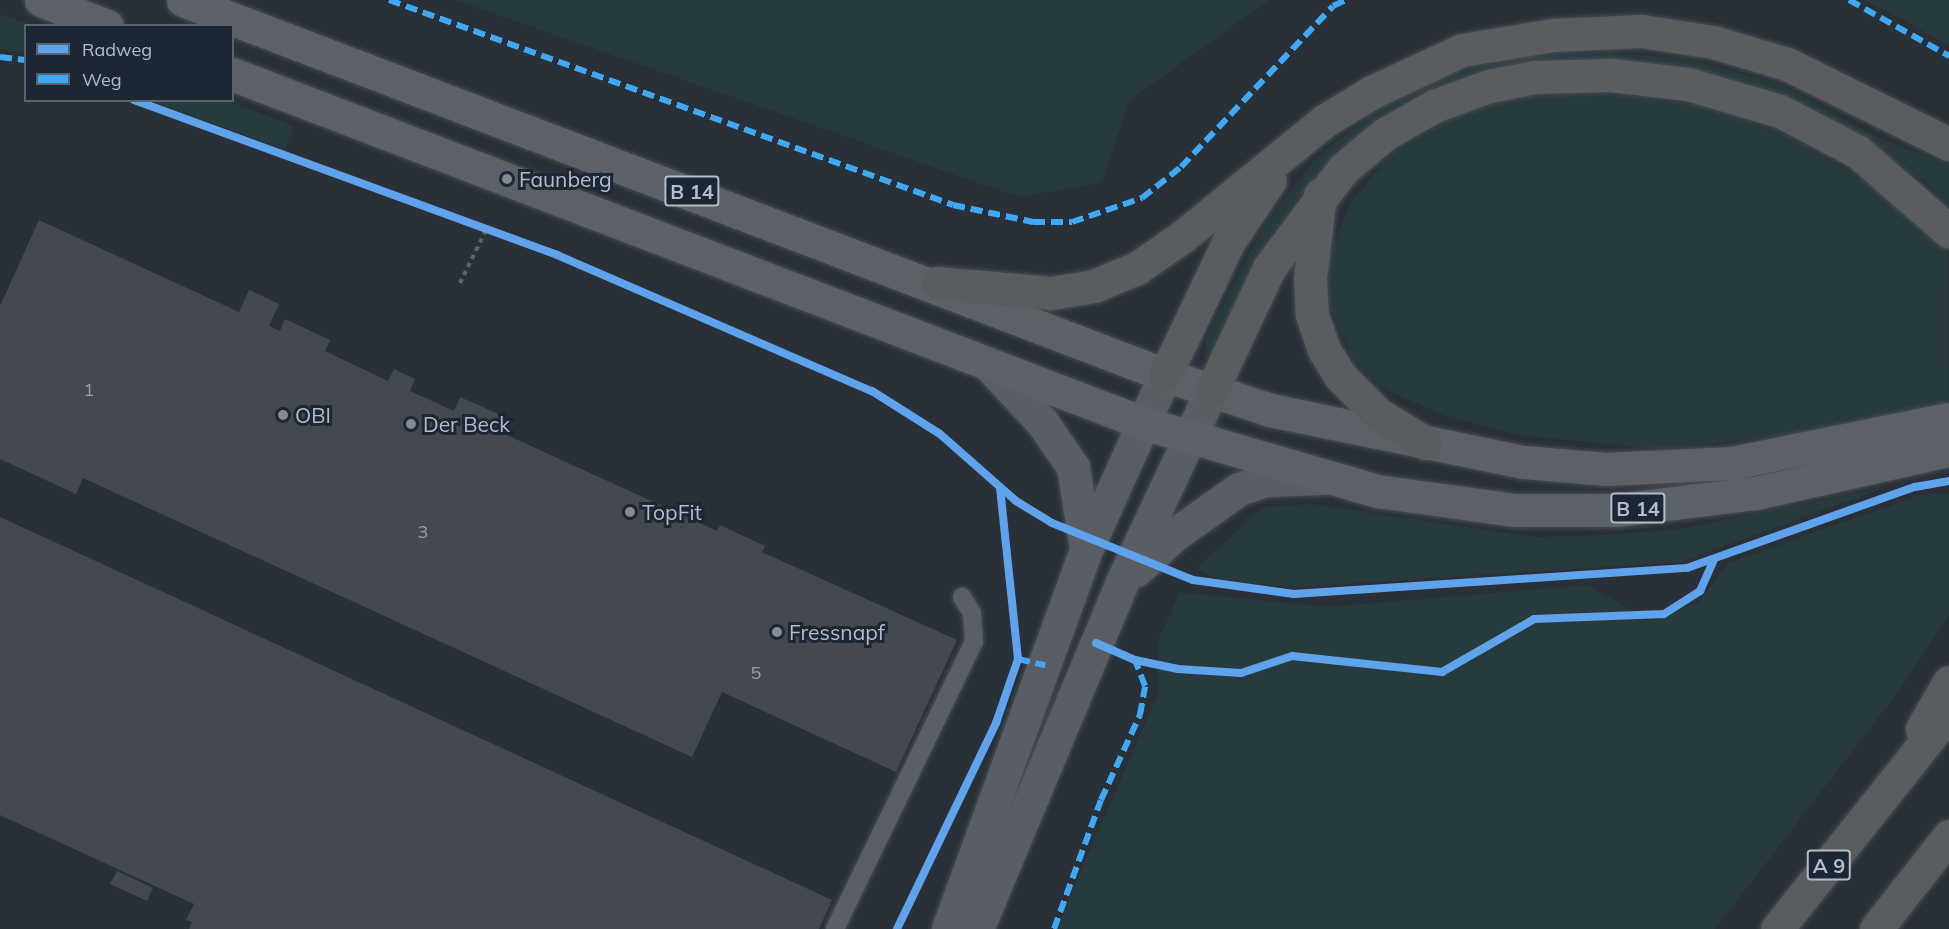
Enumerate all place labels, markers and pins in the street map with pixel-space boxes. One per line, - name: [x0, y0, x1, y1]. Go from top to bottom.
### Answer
- place label: Faunberg: [519, 166, 612, 192]
- marker: Faunberg: [500, 172, 514, 186]
- place label: OBI: [295, 402, 331, 428]
- marker: OBI: [276, 408, 290, 422]
- place label: Der Beck: [423, 411, 510, 437]
- marker: Der Beck: [404, 417, 418, 431]
- place label: TopFit: [642, 499, 702, 525]
- marker: TopFit: [623, 505, 637, 519]
- place label: Fressnapf: [789, 619, 885, 645]
- marker: Fressnapf: [770, 625, 784, 639]

